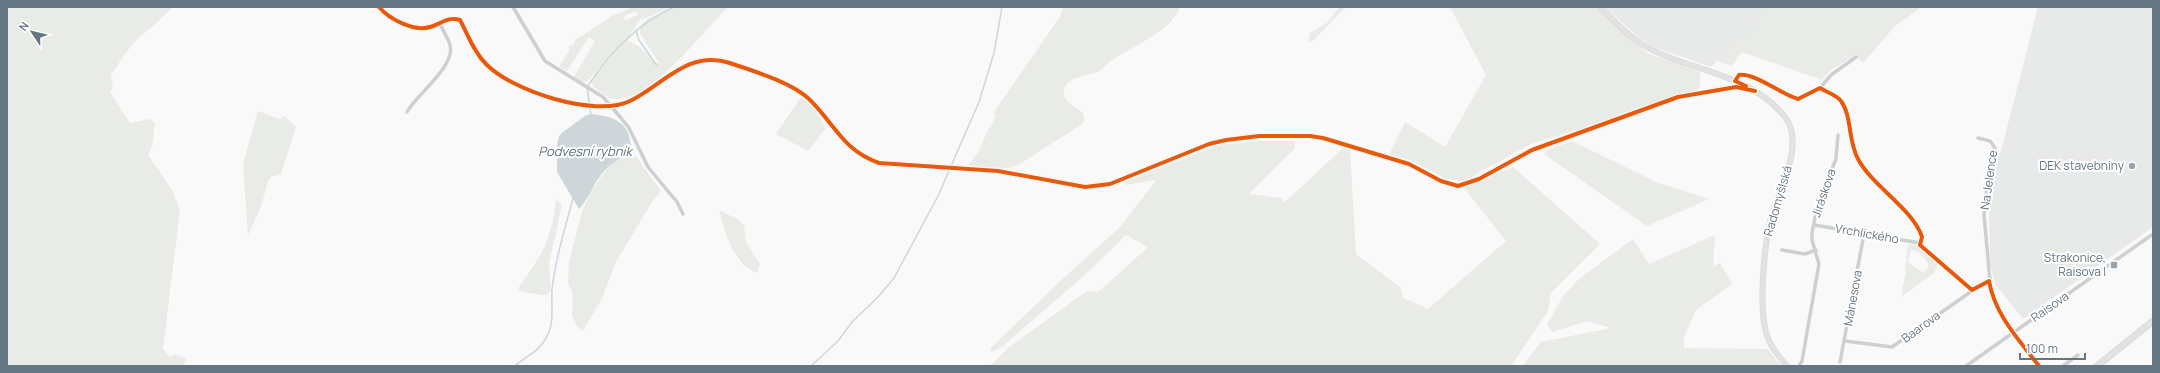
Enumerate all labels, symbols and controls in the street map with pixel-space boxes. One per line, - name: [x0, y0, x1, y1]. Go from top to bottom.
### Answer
- north arrow: [12, 12, 52, 52]
- text: N: [15, 18, 32, 34]
- water label: Podvesní rybník: [538, 142, 634, 160]
- street label: Na Jelence: [1976, 149, 2001, 211]
- place label: DEK stavebniny: [2039, 157, 2125, 174]
- marker: DEK stavebniny: [2127, 161, 2137, 171]
- street label: Radomyšlská: [1759, 164, 1796, 238]
- street label: Jiráskova: [1807, 166, 1840, 219]
- street label: Vrchlického: [1834, 220, 1900, 247]
- place label: Strakonice, Raisova I: [2044, 249, 2106, 280]
- marker: Strakonice, Raisova I: [2109, 260, 2119, 270]
- street label: Mánesova: [1839, 269, 1866, 327]
- street label: Raisova: [2027, 287, 2072, 326]
- street label: Baarova: [1898, 307, 1944, 346]
- scale bar: [2020, 335, 2085, 361]
- text: 100 m: [2026, 340, 2058, 357]

